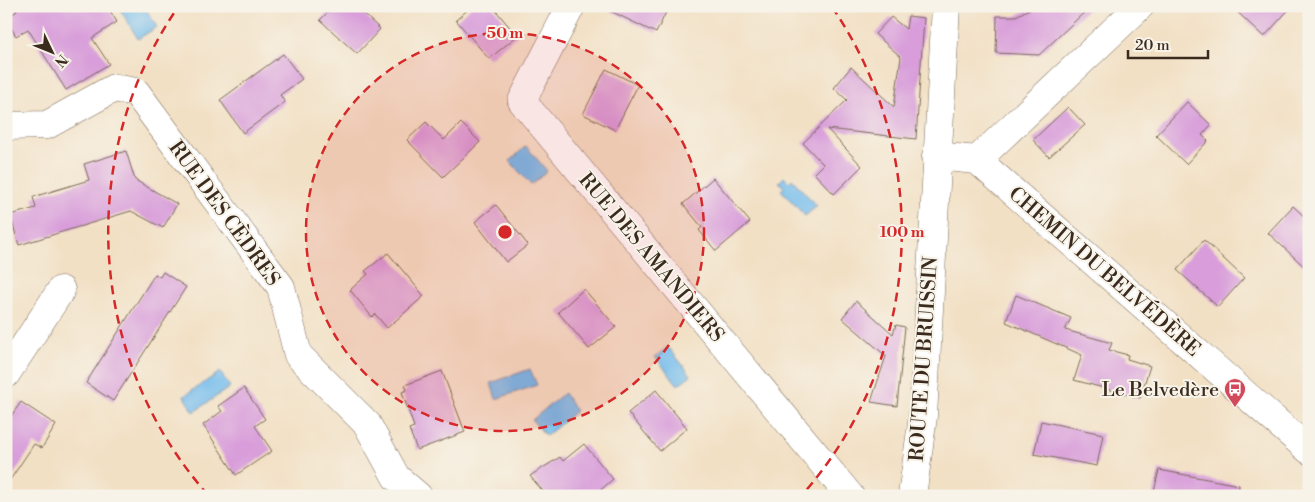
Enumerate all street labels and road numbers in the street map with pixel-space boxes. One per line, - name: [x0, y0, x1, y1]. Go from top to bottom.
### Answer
- street label: RUE DES CÈDRES: [163, 136, 286, 291]
- street label: RUE DES AMANDIERS: [573, 168, 729, 348]
- street label: CHEMIN DU BELVÉDÈRE: [1003, 181, 1206, 362]
- street label: ROUTE DU BRUISSIN: [905, 256, 944, 462]

